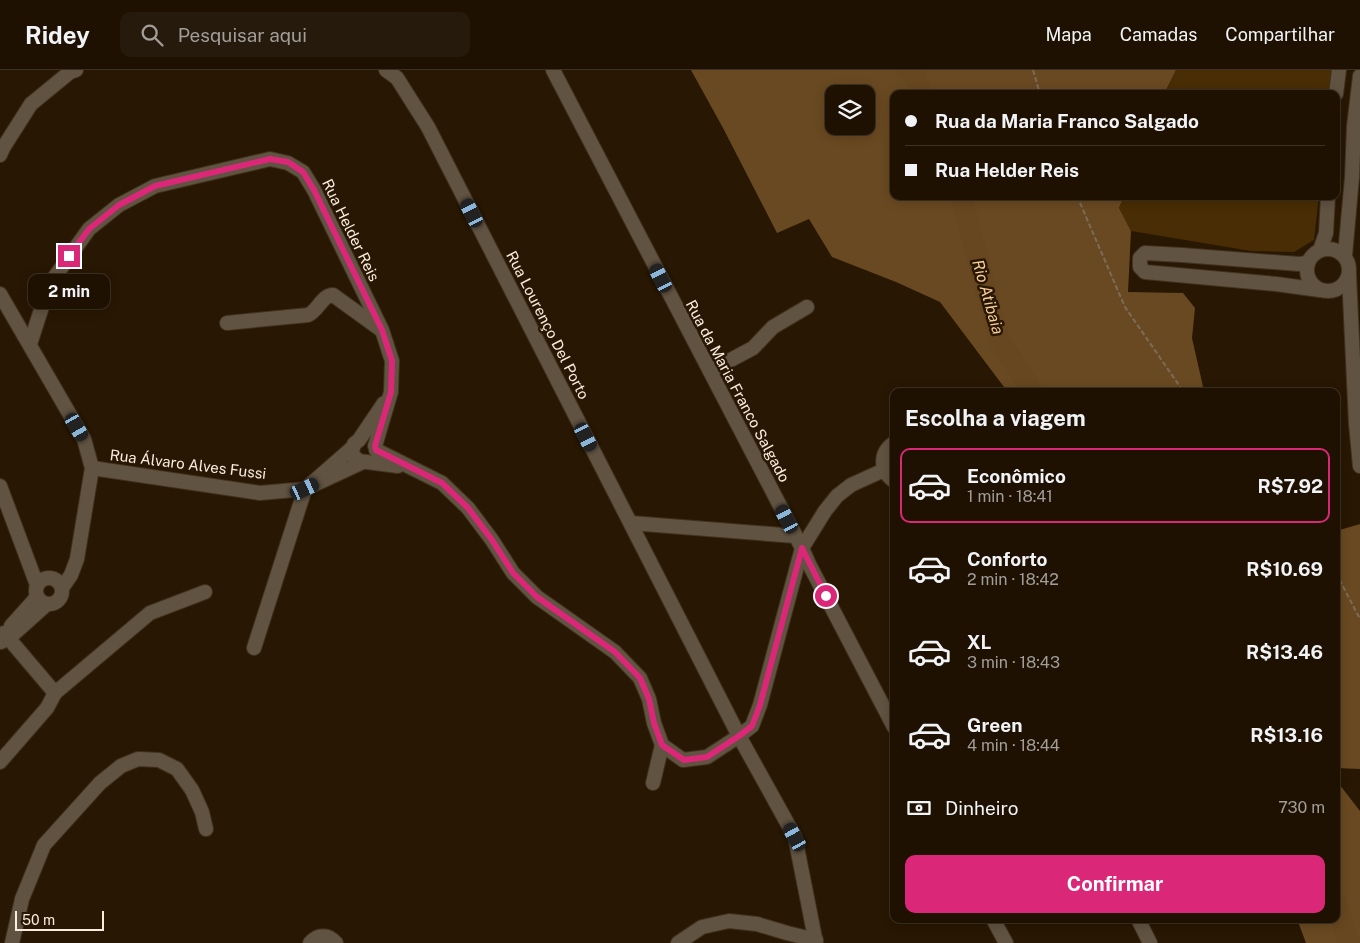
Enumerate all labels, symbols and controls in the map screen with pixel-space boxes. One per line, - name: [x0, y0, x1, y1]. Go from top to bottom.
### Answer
- search box: [120, 12, 470, 57]
- text: Ridey: [25, 21, 90, 49]
- icon: search: [138, 21, 166, 49]
- text: Pesquisar aqui: [178, 24, 307, 46]
- text: Mapa: [1045, 24, 1092, 45]
- text: Camadas: [1120, 24, 1197, 45]
- text: Compartilhar: [1225, 24, 1335, 45]
- map controls: [825, 85, 875, 135]
- button: layers: [825, 85, 875, 135]
- text: Rua da Maria Franco Salgado: [935, 110, 1199, 132]
- text: Rua Helder Reis: [935, 159, 1079, 181]
- street label: Rua Helder Reis: [319, 176, 383, 284]
- car: [458, 196, 485, 230]
- route end: [58, 245, 80, 267]
- street label: Rua Lourenço Del Porto: [503, 248, 593, 402]
- water label: Rio Atibaia: [968, 257, 1008, 337]
- car: [647, 261, 674, 295]
- callout: 2 min: [28, 274, 110, 308]
- text: 2 min: [48, 282, 90, 301]
- street label: Rua da Maria Franco Salgado: [683, 297, 793, 485]
- text: Escolha a viagem: [905, 405, 1086, 431]
- car: [63, 410, 90, 444]
- car: [572, 420, 599, 454]
- street label: Rua Álvaro Alves Fussi: [109, 446, 267, 482]
- icon: car: [907, 463, 952, 508]
- text: Econômico: [967, 465, 1066, 487]
- text: R$7.92: [1257, 475, 1323, 497]
- car: [288, 476, 321, 502]
- text: 1 min · 18:41: [967, 487, 1053, 506]
- car: [773, 502, 800, 536]
- icon: car: [907, 546, 952, 591]
- text: Conforto: [967, 548, 1047, 570]
- text: R$10.69: [1246, 558, 1323, 580]
- text: 2 min · 18:42: [967, 570, 1059, 589]
- route start: [815, 585, 837, 607]
- icon: car: [907, 629, 952, 674]
- text: XL: [967, 631, 992, 653]
- text: R$13.46: [1246, 641, 1323, 663]
- text: 3 min · 18:43: [967, 653, 1060, 672]
- icon: car: [907, 712, 952, 757]
- text: Green: [967, 714, 1022, 736]
- text: R$13.16: [1250, 724, 1323, 746]
- text: 4 min · 18:44: [967, 736, 1060, 755]
- icon: cash: [905, 794, 933, 822]
- text: Dinheiro: [945, 797, 1019, 819]
- text: 730 m: [1278, 798, 1325, 817]
- car: [781, 820, 808, 854]
- button: Confirmar: [905, 855, 1325, 913]
- scale bar: [15, 908, 104, 931]
- text: 50 m: [22, 912, 55, 928]

